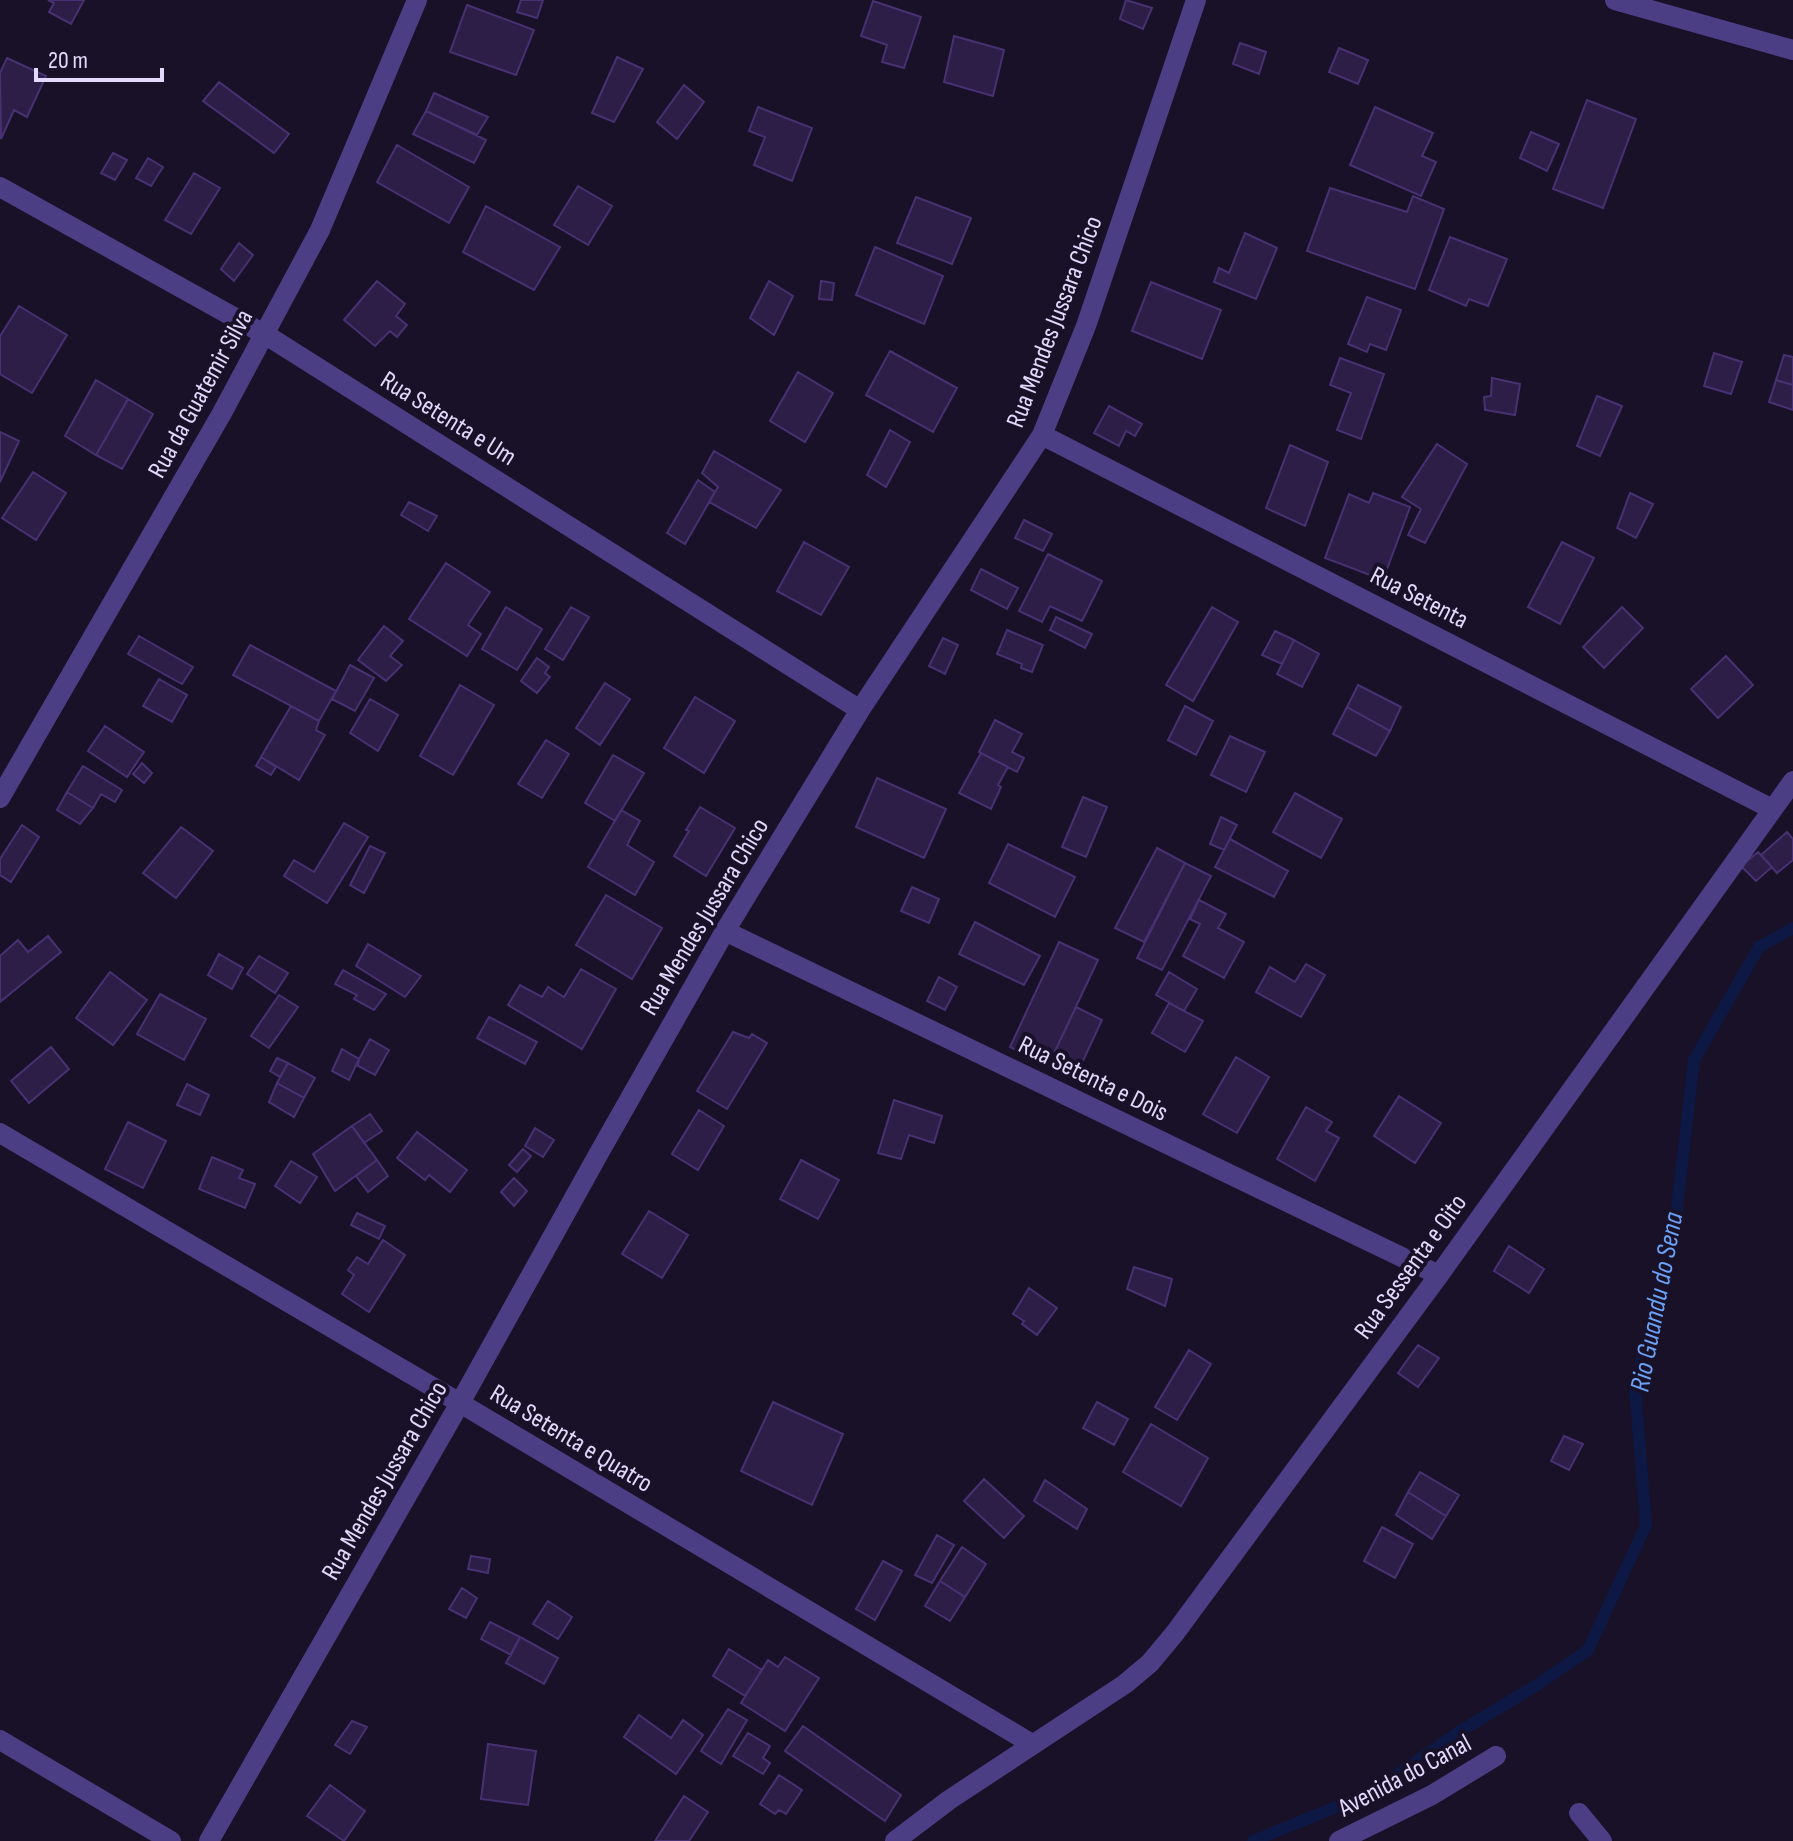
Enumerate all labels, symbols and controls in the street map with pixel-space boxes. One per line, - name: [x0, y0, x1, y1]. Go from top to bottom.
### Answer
- scale bar: [36, 32, 162, 82]
- text: 20 m: [48, 46, 88, 75]
- street label: Rua Mendes Jussara Chico: [1000, 212, 1110, 432]
- street label: Rua da Guatemir Silva: [142, 304, 260, 484]
- street label: Rua Setenta e Um: [374, 365, 522, 473]
- street label: Rua Setenta: [1365, 560, 1473, 636]
- street label: Rua Mendes Jussara Chico: [634, 813, 776, 1021]
- street label: Rua Setenta e Dois: [1013, 1029, 1173, 1129]
- street label: Rua Sessenta e Oito: [1348, 1189, 1474, 1345]
- water label: Rio Guandu do Sena: [1623, 1209, 1691, 1395]
- street label: Rua Mendes Jussara Chico: [316, 1376, 454, 1586]
- street label: Rua Setenta e Quatro: [484, 1378, 658, 1500]
- street label: Avenida do Canal: [1332, 1728, 1477, 1824]

